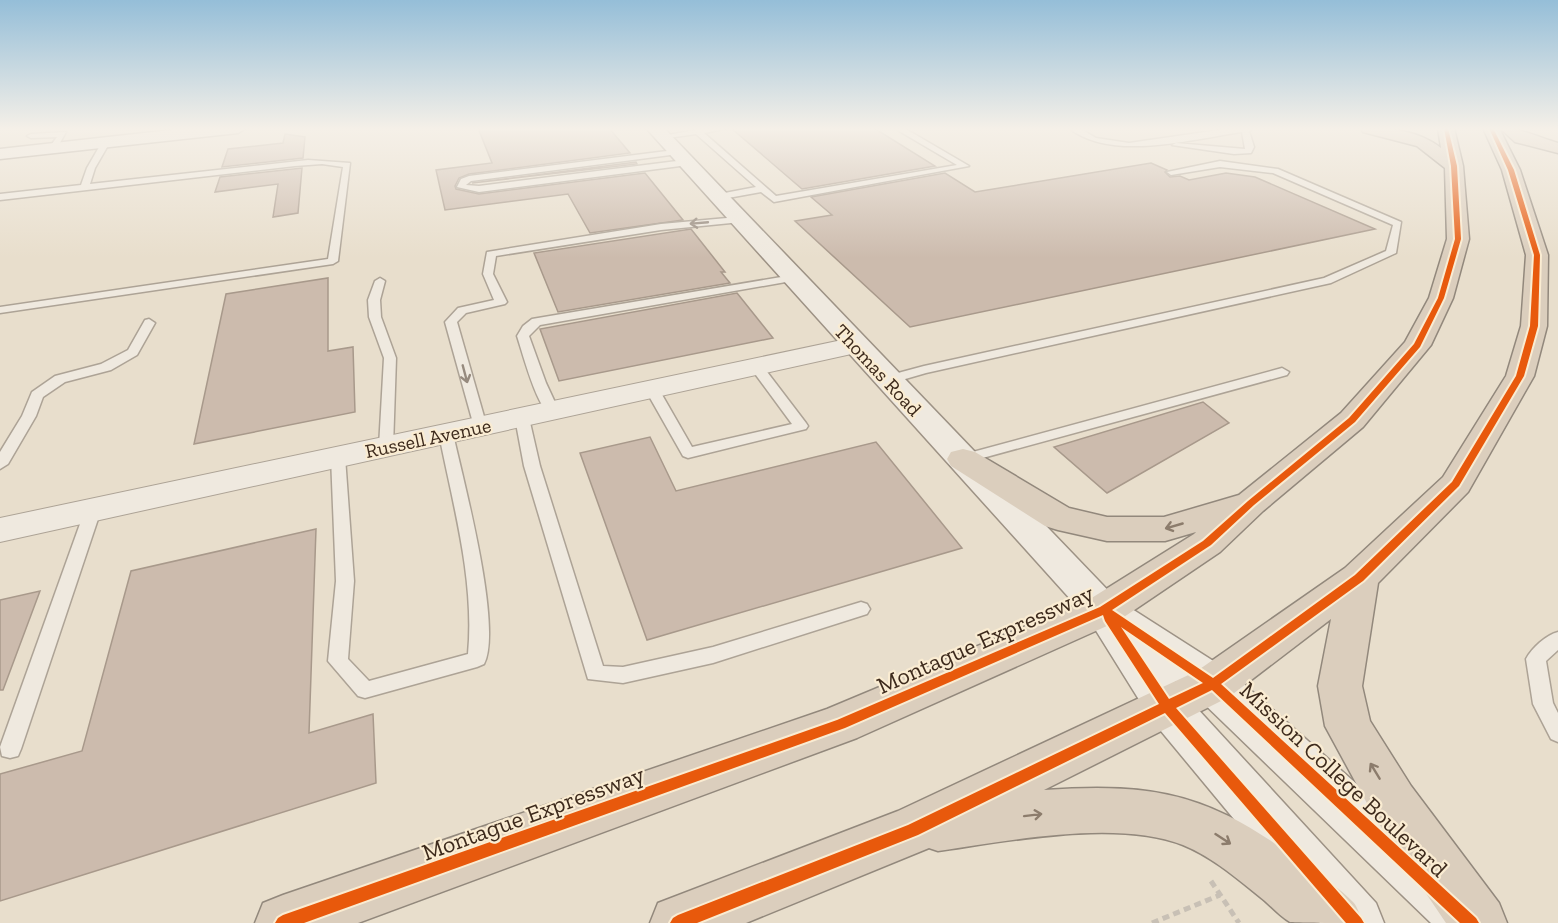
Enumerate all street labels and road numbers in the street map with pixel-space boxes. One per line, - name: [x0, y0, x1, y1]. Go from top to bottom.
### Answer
- street label: Thomas Road: [829, 319, 927, 421]
- street label: Russell Avenue: [363, 413, 493, 463]
- street label: Montague Expressway: [872, 578, 1099, 700]
- street label: Mission College Boulevard: [1234, 675, 1454, 883]
- street label: Montague Expressway: [418, 759, 649, 867]

